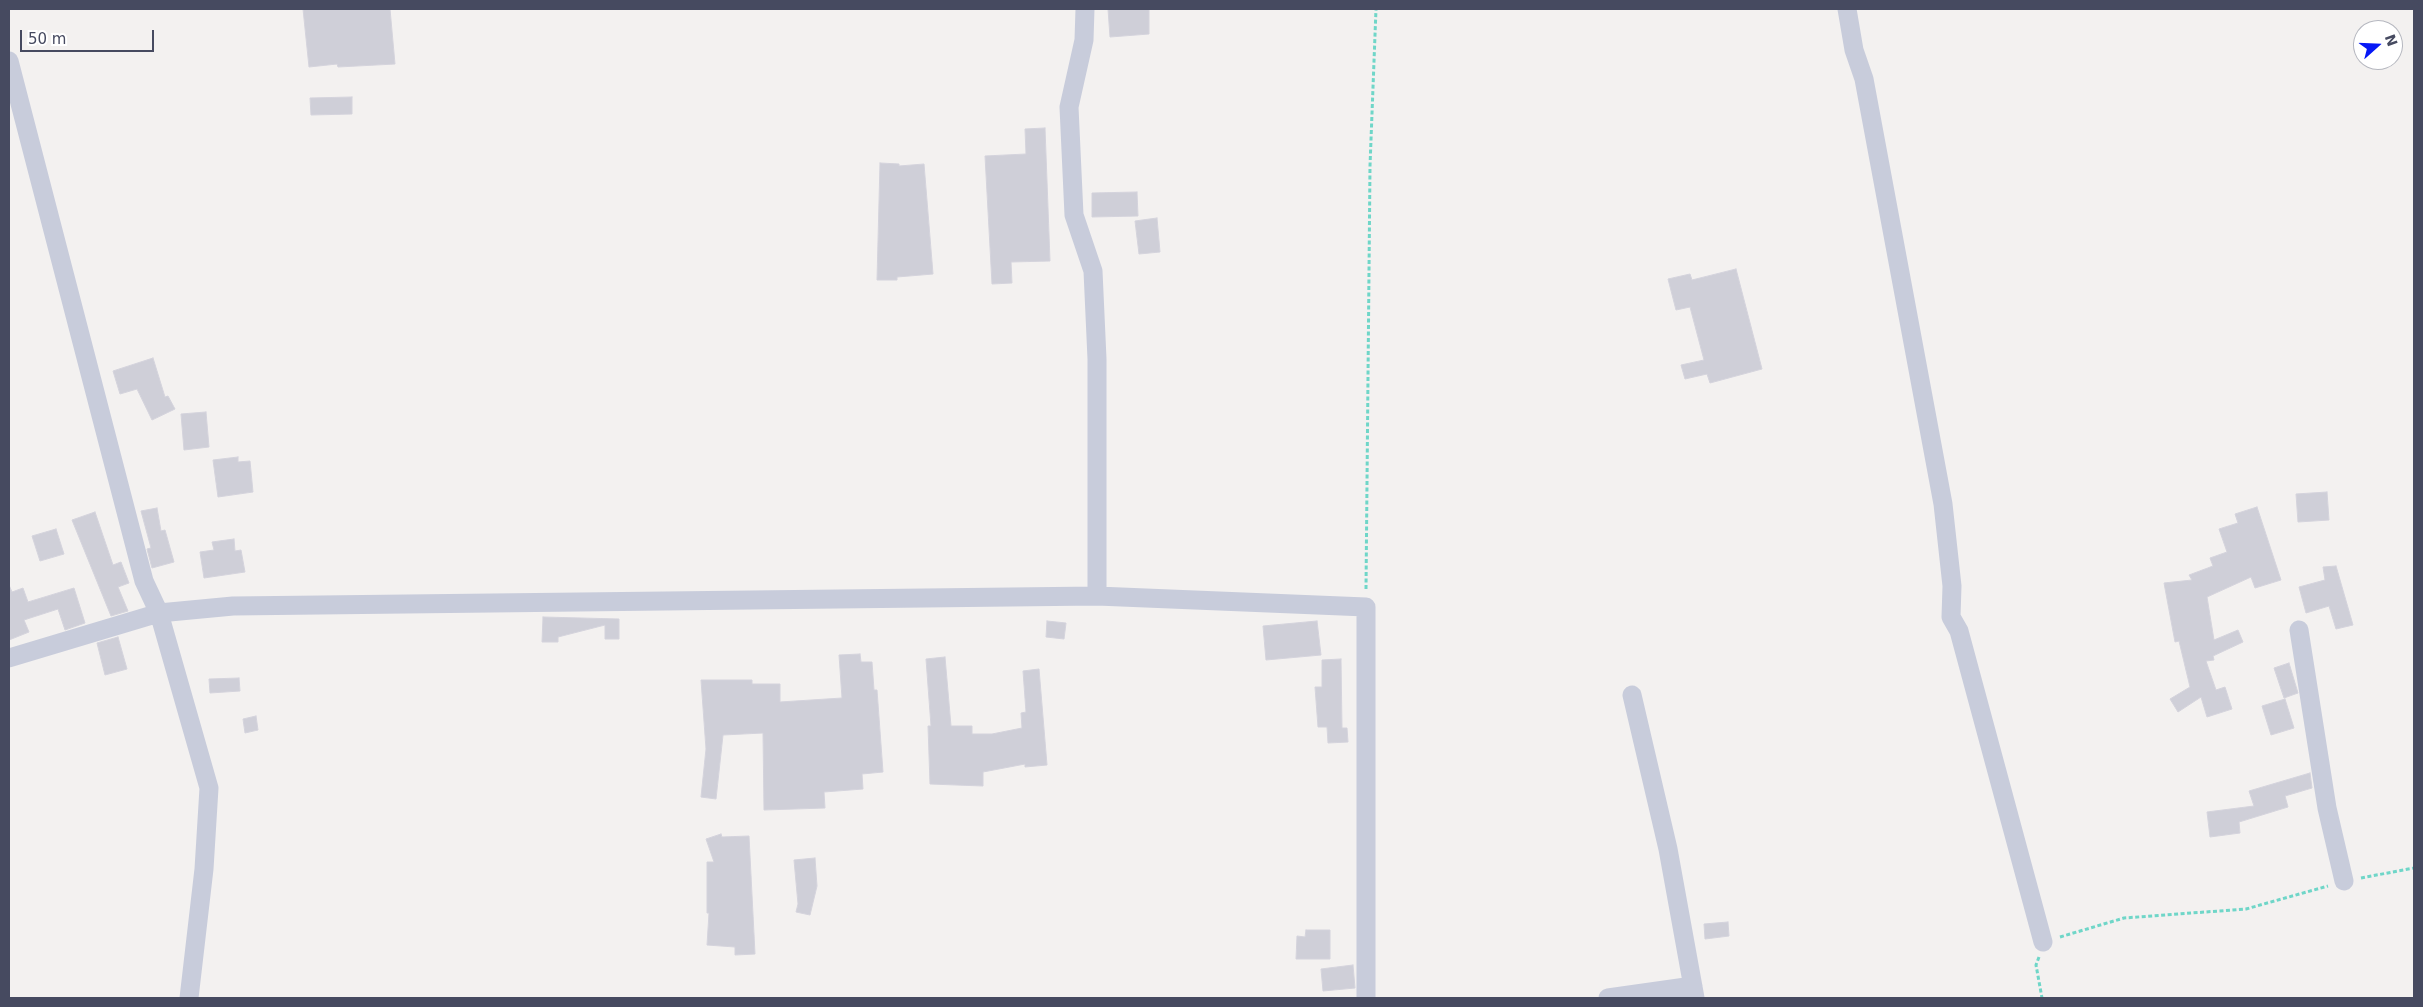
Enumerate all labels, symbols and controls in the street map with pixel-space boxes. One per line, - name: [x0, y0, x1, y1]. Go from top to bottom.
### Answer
- scale bar: [22, 20, 156, 52]
- north arrow: [2353, 20, 2403, 70]
- text: 50 m: [28, 30, 66, 48]
- text: N: [2382, 32, 2401, 48]

